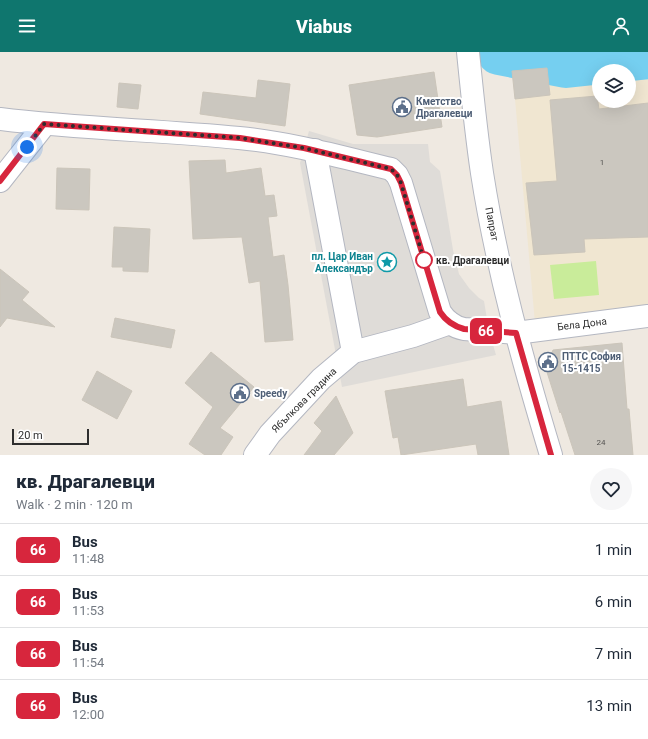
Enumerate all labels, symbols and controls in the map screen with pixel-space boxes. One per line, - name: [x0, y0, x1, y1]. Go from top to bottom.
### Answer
- icon: menu: [16, 15, 38, 37]
- icon: person: [610, 15, 632, 37]
- text: Viabus: [296, 16, 352, 37]
- map controls: [592, 64, 636, 108]
- button: layers: [592, 64, 636, 108]
- public building icon: Кметство Драгалевци: [391, 96, 413, 118]
- place label: Кметство Драгалевци: [416, 96, 473, 119]
- your location: [17, 137, 37, 157]
- house number: 1: [600, 158, 604, 167]
- street label: Папрат: [483, 206, 501, 242]
- place label: пл. Цар Иван Александър: [312, 251, 373, 274]
- place icon: пл. Цар Иван Александър: [376, 251, 398, 273]
- marker: кв. Драгалевци: [415, 251, 433, 269]
- place label: кв. Драгалевци: [436, 255, 509, 266]
- street label: Бела Дона: [557, 316, 607, 332]
- line badge: 66: [468, 318, 504, 344]
- text: 66: [478, 323, 494, 339]
- public building icon: ПТТС София 15-1415: [537, 351, 559, 373]
- place label: ПТТС София 15-1415: [562, 351, 621, 374]
- street label: Ябълкова градина: [269, 365, 339, 435]
- public building icon: Speedy: [229, 382, 251, 404]
- place label: Speedy: [254, 388, 288, 399]
- scale bar: [12, 427, 89, 446]
- text: 20 m: [18, 429, 43, 442]
- house number: 24: [597, 438, 606, 447]
- button: heart: [590, 468, 632, 510]
- text: кв. Драгалевци: [16, 470, 155, 493]
- text: Walk · 2 min · 120 m: [16, 497, 133, 512]
- text: Bus: [72, 533, 98, 551]
- text: 1 min: [595, 541, 632, 559]
- text: 66: [30, 542, 46, 558]
- text: 11:48: [72, 551, 104, 566]
- text: Bus: [72, 585, 98, 603]
- text: 6 min: [595, 593, 632, 611]
- text: 66: [30, 594, 46, 610]
- text: 11:53: [72, 603, 104, 618]
- text: Bus: [72, 637, 98, 655]
- text: 7 min: [595, 645, 632, 663]
- text: 66: [30, 646, 46, 662]
- text: 11:54: [72, 655, 104, 670]
- text: Bus: [72, 689, 98, 707]
- text: 13 min: [586, 697, 632, 715]
- text: 66: [30, 698, 46, 714]
- text: 12:00: [72, 707, 104, 722]

